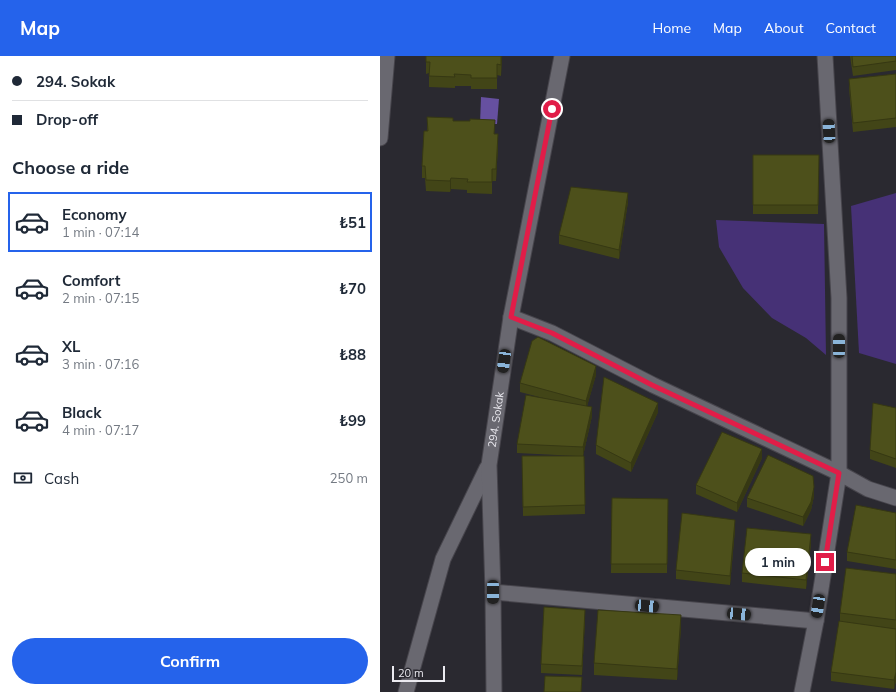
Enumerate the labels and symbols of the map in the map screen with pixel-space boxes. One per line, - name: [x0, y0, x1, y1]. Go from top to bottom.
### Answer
- route start: [543, 100, 561, 118]
- car: [822, 119, 836, 143]
- car: [833, 334, 845, 358]
- car: [496, 348, 512, 374]
- street label: 294. Sokak: [485, 390, 507, 448]
- callout: 1 min: [745, 548, 811, 576]
- route end: [816, 553, 834, 571]
- car: [487, 580, 499, 604]
- car: [810, 593, 826, 619]
- car: [635, 599, 659, 613]
- car: [727, 607, 751, 621]
- scale bar: [392, 664, 445, 683]

